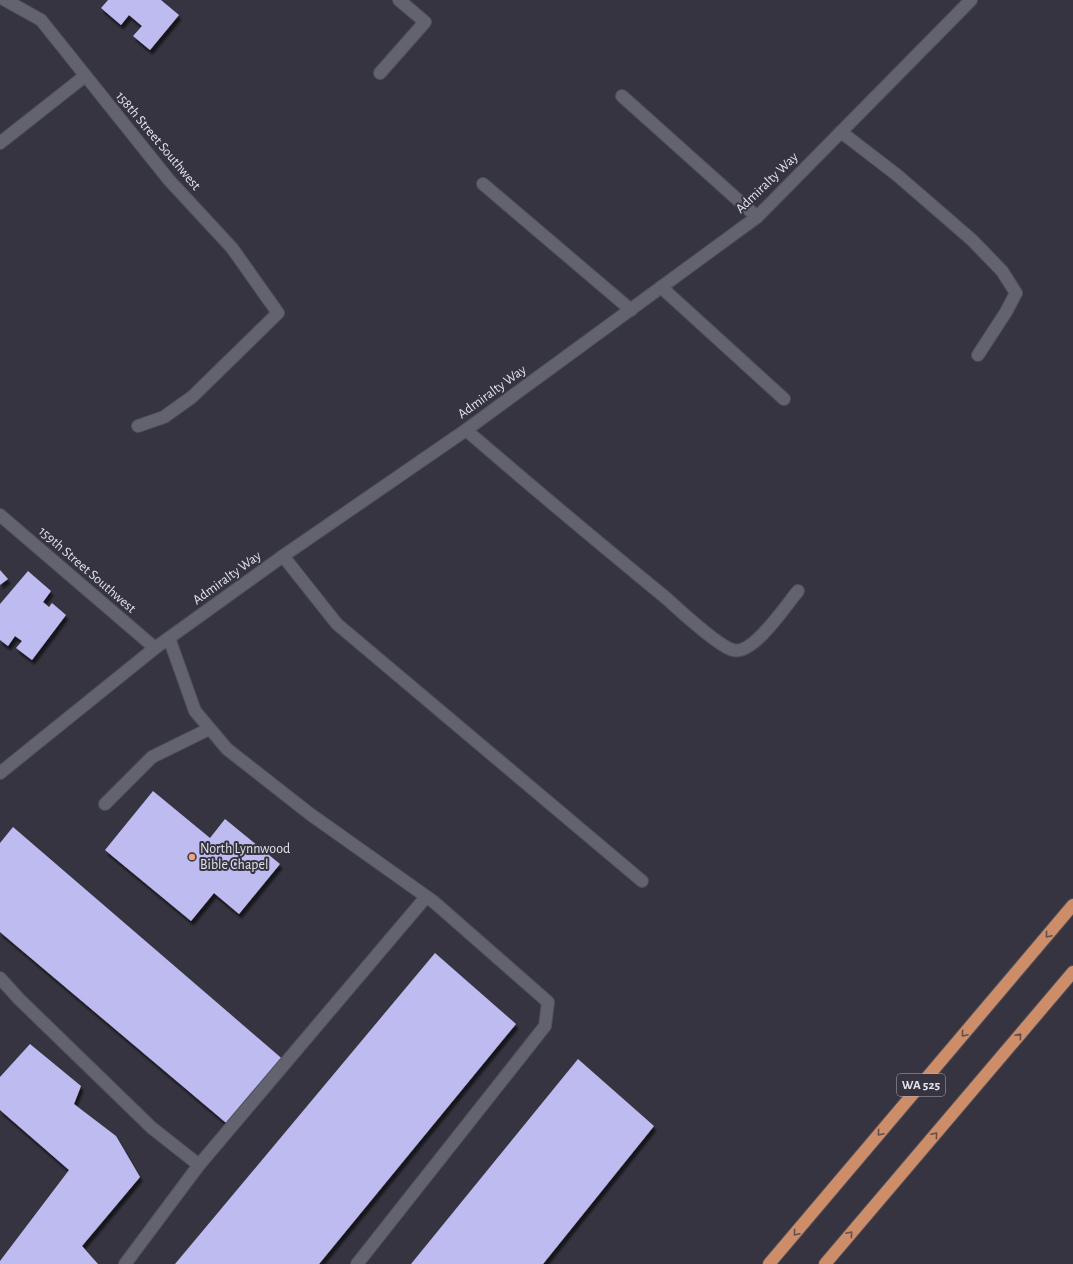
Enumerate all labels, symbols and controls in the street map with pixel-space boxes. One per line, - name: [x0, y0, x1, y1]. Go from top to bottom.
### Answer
- street label: 158th Street Southwest: [113, 89, 203, 193]
- street label: Admiralty Way: [733, 150, 801, 216]
- street label: Admiralty Way: [455, 363, 529, 421]
- street label: 159th Street Southwest: [36, 524, 139, 616]
- street label: Admiralty Way: [190, 549, 264, 607]
- place label: North Lynnwood Bible Chapel: [200, 842, 290, 872]
- marker: North Lynnwood Bible Chapel: [187, 852, 197, 862]
- one-way arrow: [1045, 930, 1052, 938]
- one-way arrow: [961, 1030, 968, 1037]
- one-way arrow: [1014, 1033, 1021, 1041]
- road number: WA 525: [897, 1074, 945, 1096]
- one-way arrow: [877, 1129, 884, 1136]
- one-way arrow: [930, 1133, 937, 1140]
- one-way arrow: [793, 1228, 800, 1235]
- one-way arrow: [846, 1232, 853, 1239]

